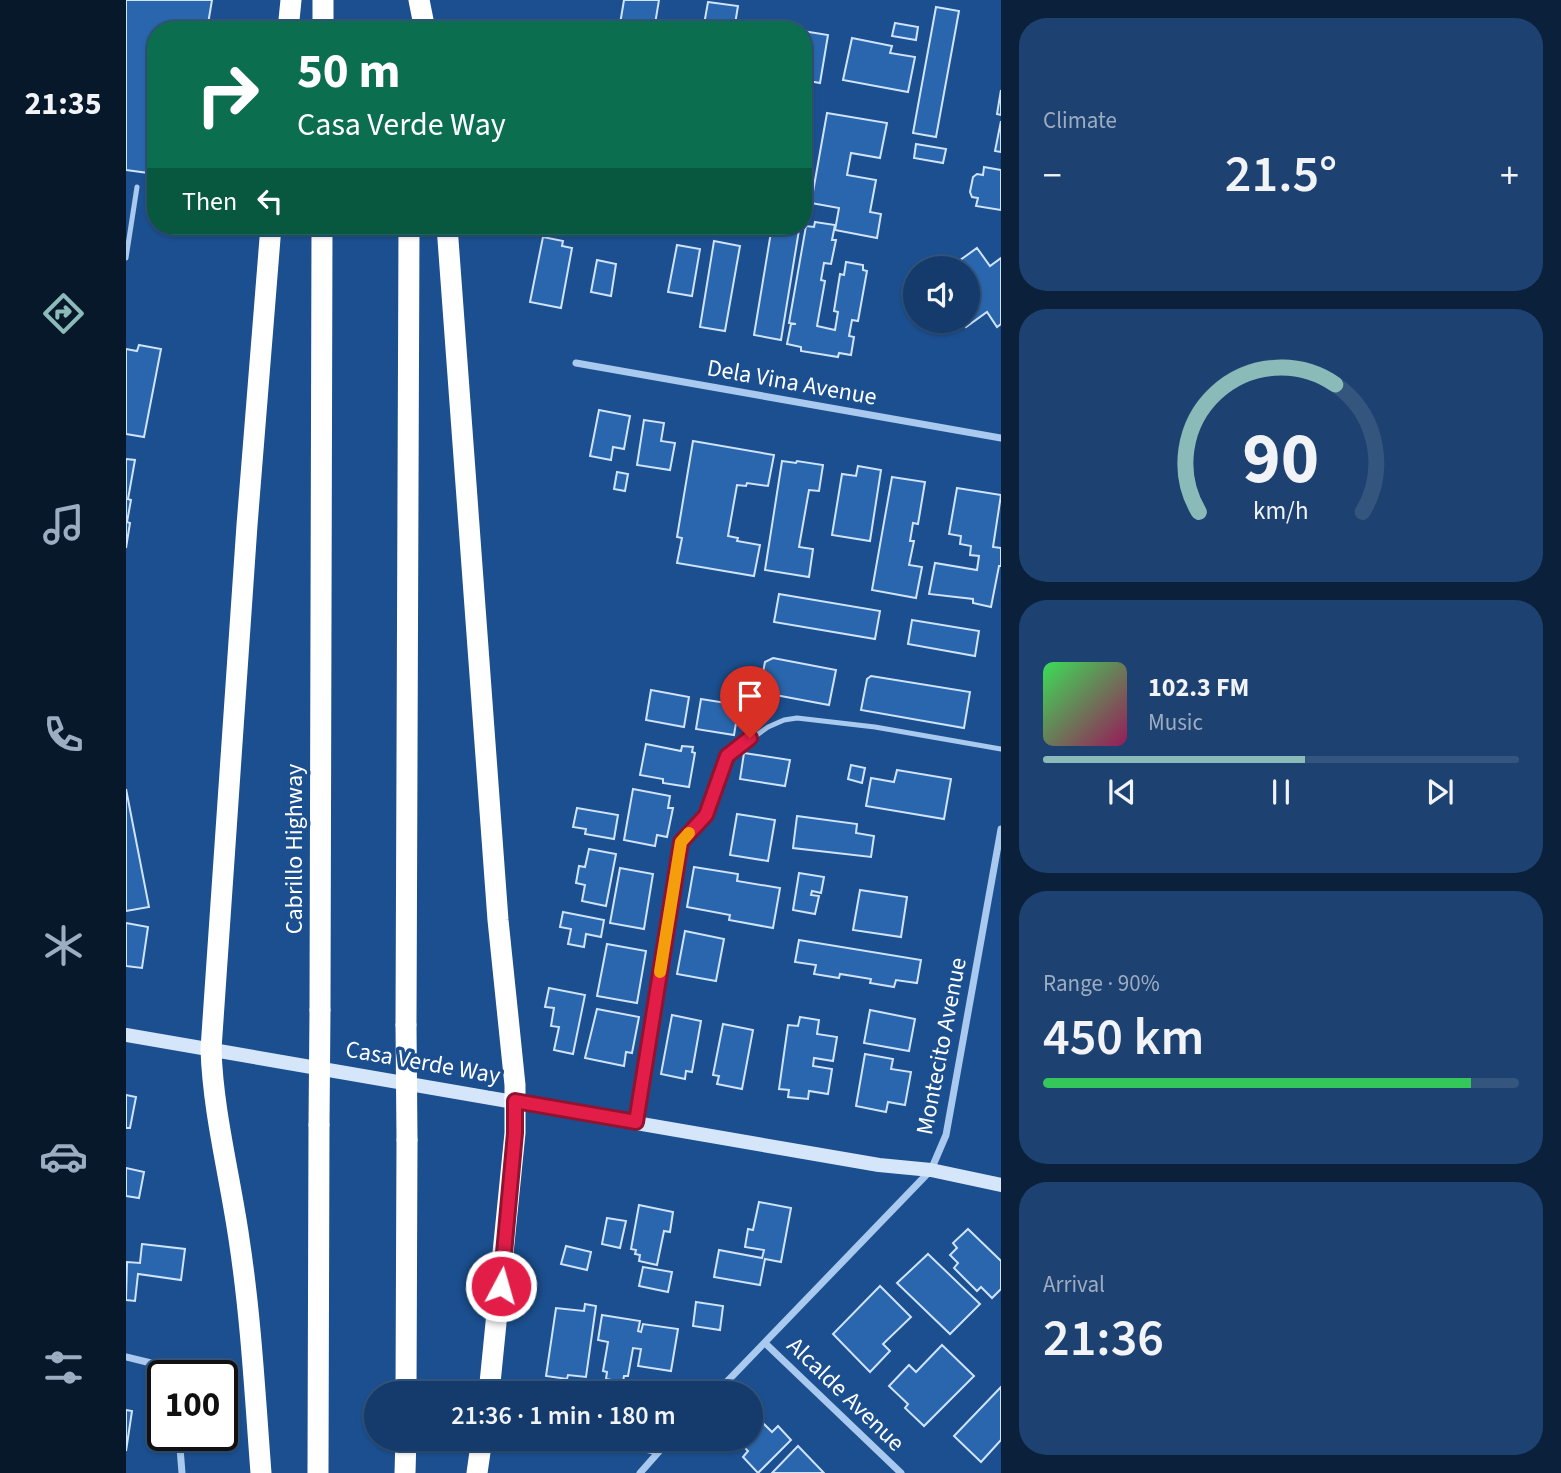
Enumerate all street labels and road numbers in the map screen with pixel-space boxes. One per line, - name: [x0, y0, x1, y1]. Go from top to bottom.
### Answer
- street label: Dela Vina Avenue: [704, 350, 880, 415]
- street label: Cabrillo Highway: [277, 764, 312, 934]
- street label: Montecito Avenue: [907, 955, 976, 1138]
- street label: Casa Verde Way: [343, 1032, 503, 1093]
- street label: Alcalde Avenue: [779, 1329, 913, 1460]

